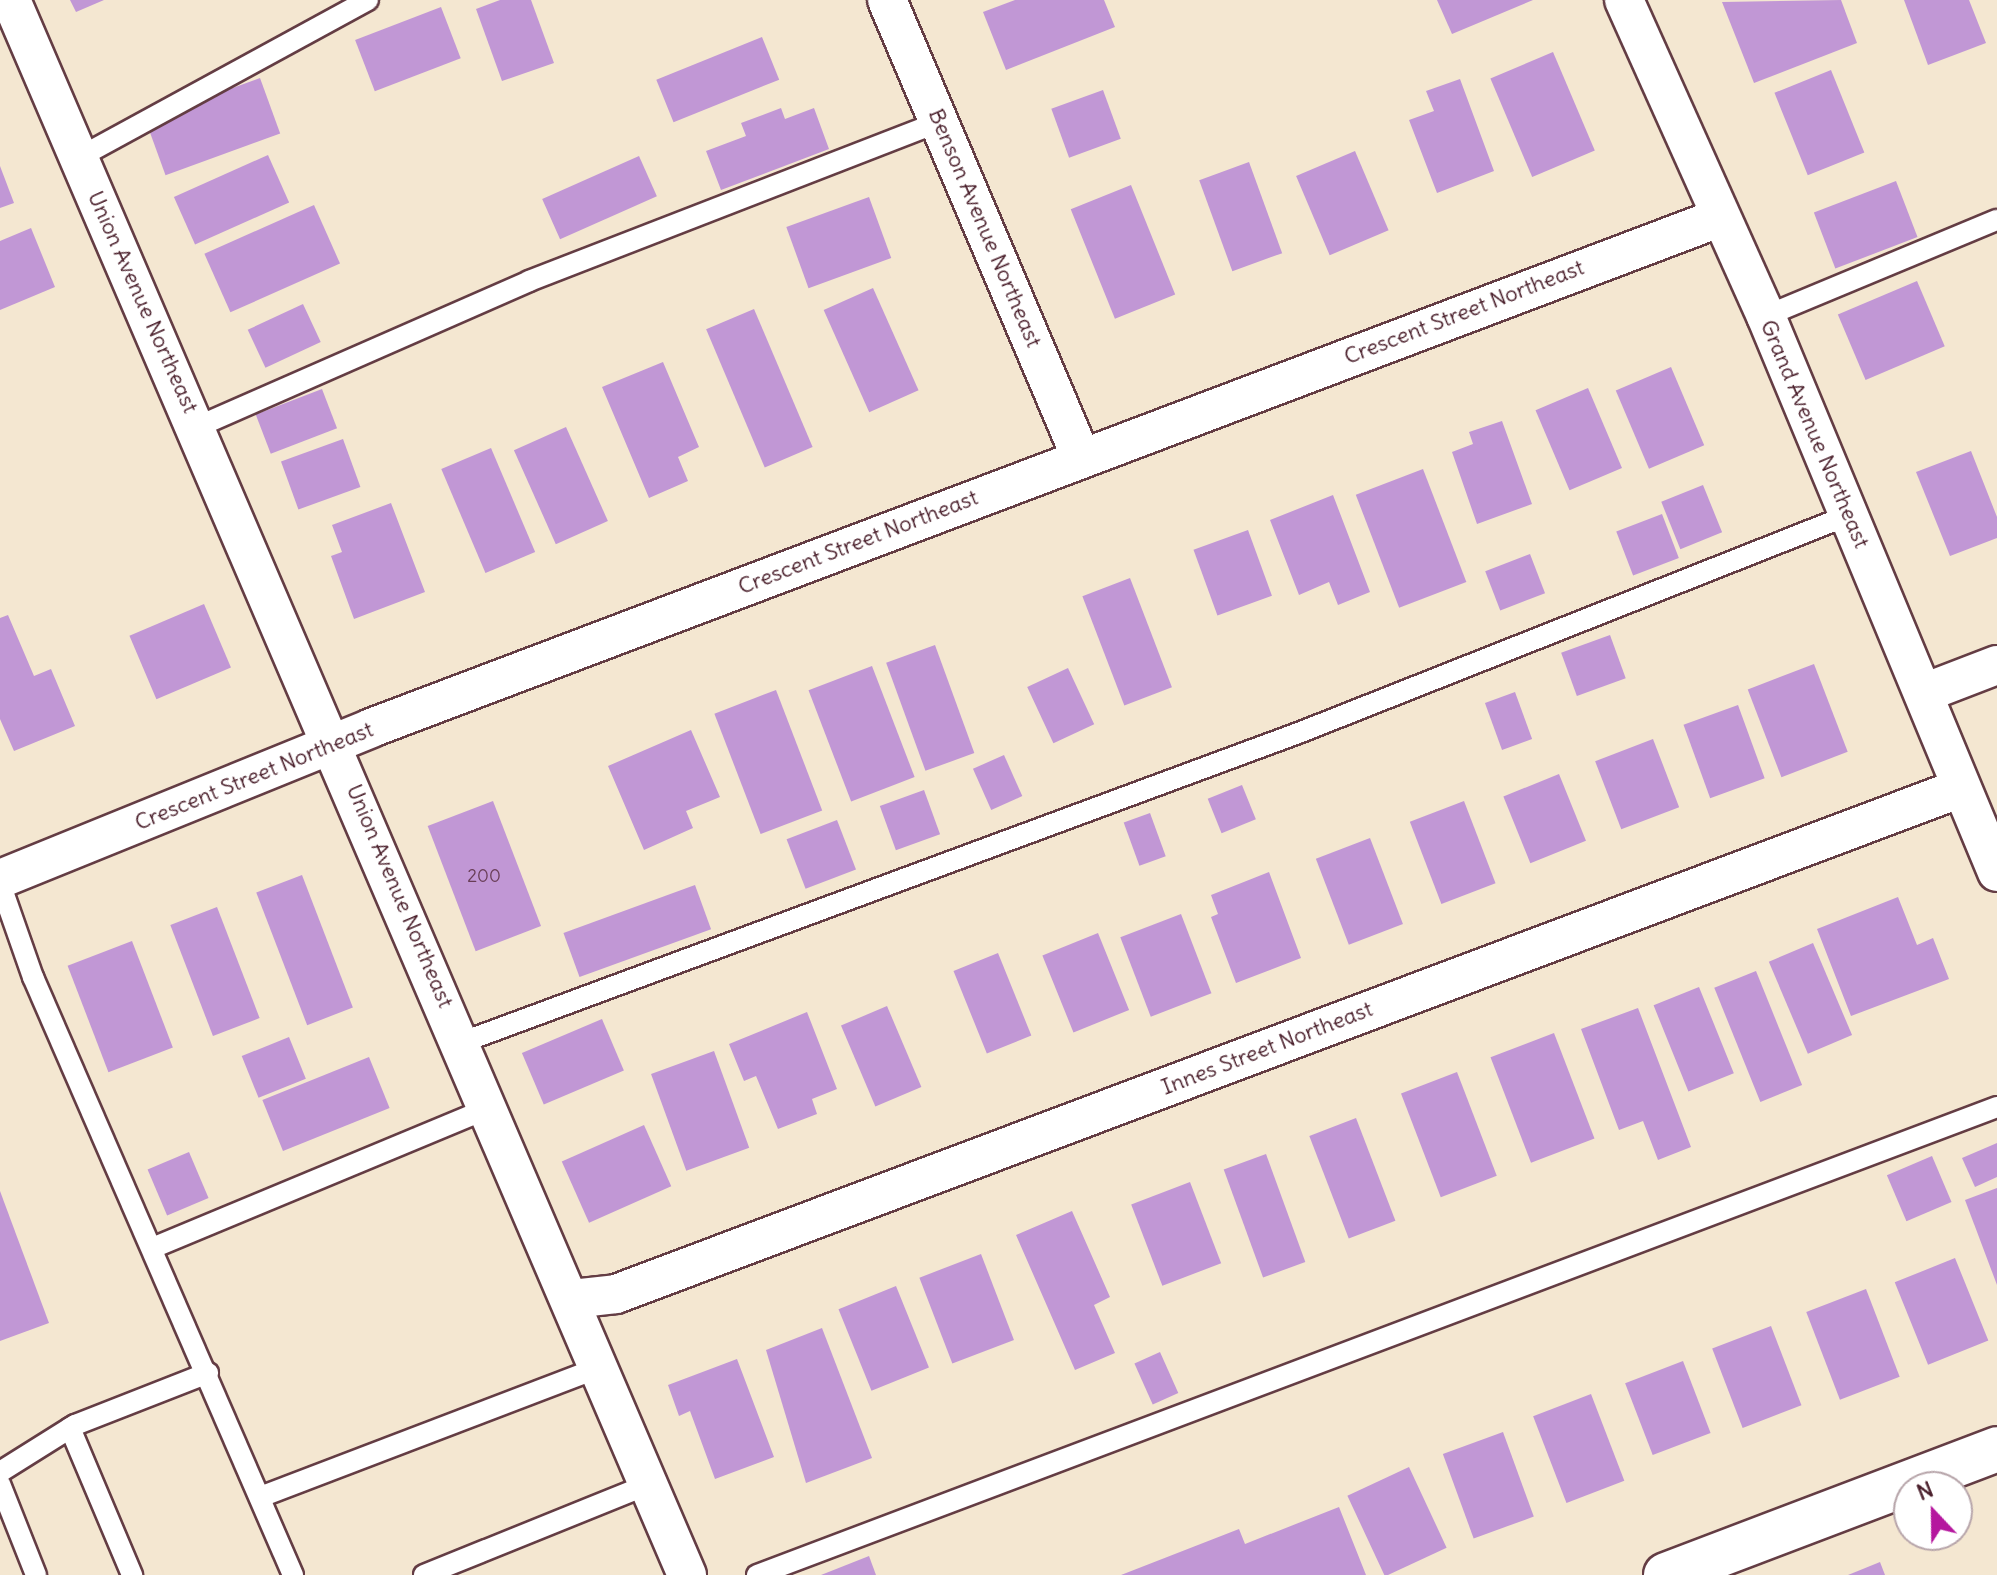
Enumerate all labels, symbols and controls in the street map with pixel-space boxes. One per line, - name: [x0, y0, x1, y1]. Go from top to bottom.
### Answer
- street label: Benson Avenue Northeast: [923, 105, 1047, 351]
- street label: Union Avenue Northeast: [82, 187, 204, 417]
- street label: Crescent Street Northeast: [1340, 254, 1588, 370]
- street label: Grand Avenue Northeast: [1755, 316, 1875, 552]
- street label: Crescent Street Northeast: [734, 484, 982, 600]
- street label: Crescent Street Northeast: [131, 716, 377, 836]
- street label: Union Avenue Northeast: [341, 780, 459, 1012]
- house number: 200: [467, 865, 501, 887]
- street label: Innes Street Northeast: [1158, 995, 1376, 1101]
- north arrow: [1893, 1471, 1973, 1551]
- text: N: [1912, 1475, 1937, 1506]

